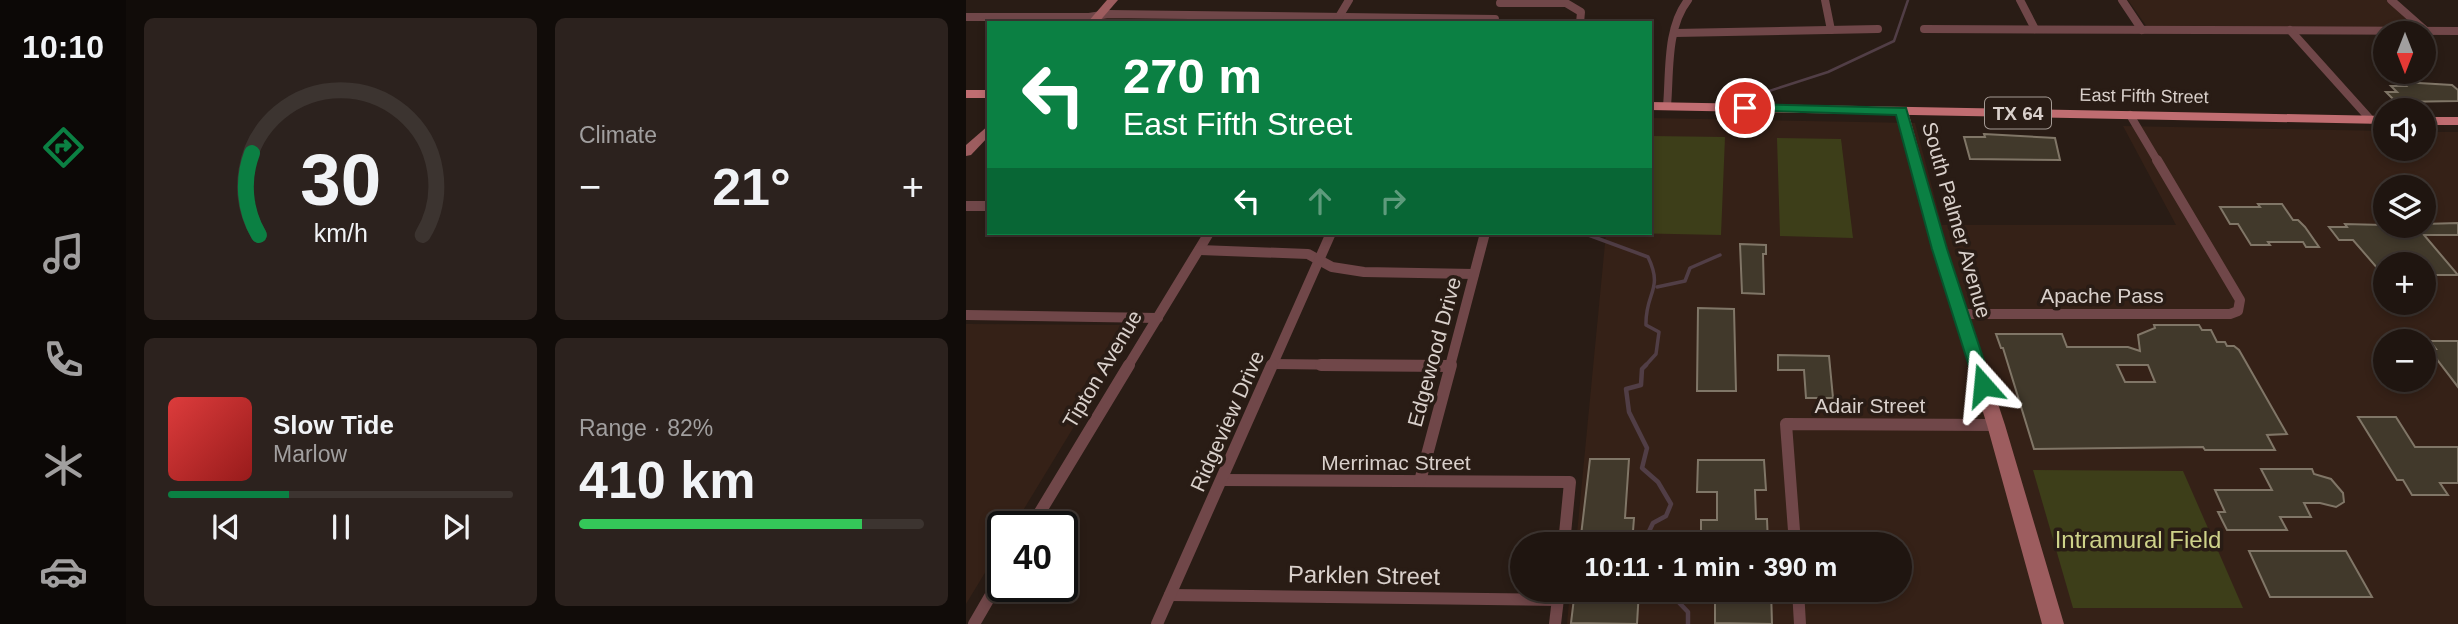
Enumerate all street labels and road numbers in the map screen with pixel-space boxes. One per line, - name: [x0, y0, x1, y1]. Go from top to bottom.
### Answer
- street label: East Fifth Street: [2079, 85, 2209, 107]
- road number: TX 64: [1985, 97, 2051, 128]
- street label: South Palmer Avenue: [1918, 119, 1996, 321]
- street label: Edgewood Drive: [1403, 275, 1465, 429]
- street label: Apache Pass: [2040, 284, 2164, 307]
- street label: Tipton Avenue: [1058, 306, 1146, 432]
- street label: Ridgeview Drive: [1186, 347, 1268, 495]
- street label: Adair Street: [1815, 394, 1926, 417]
- street label: Merrimac Street: [1321, 451, 1471, 474]
- street label: Parklen Street: [1288, 560, 1441, 590]

